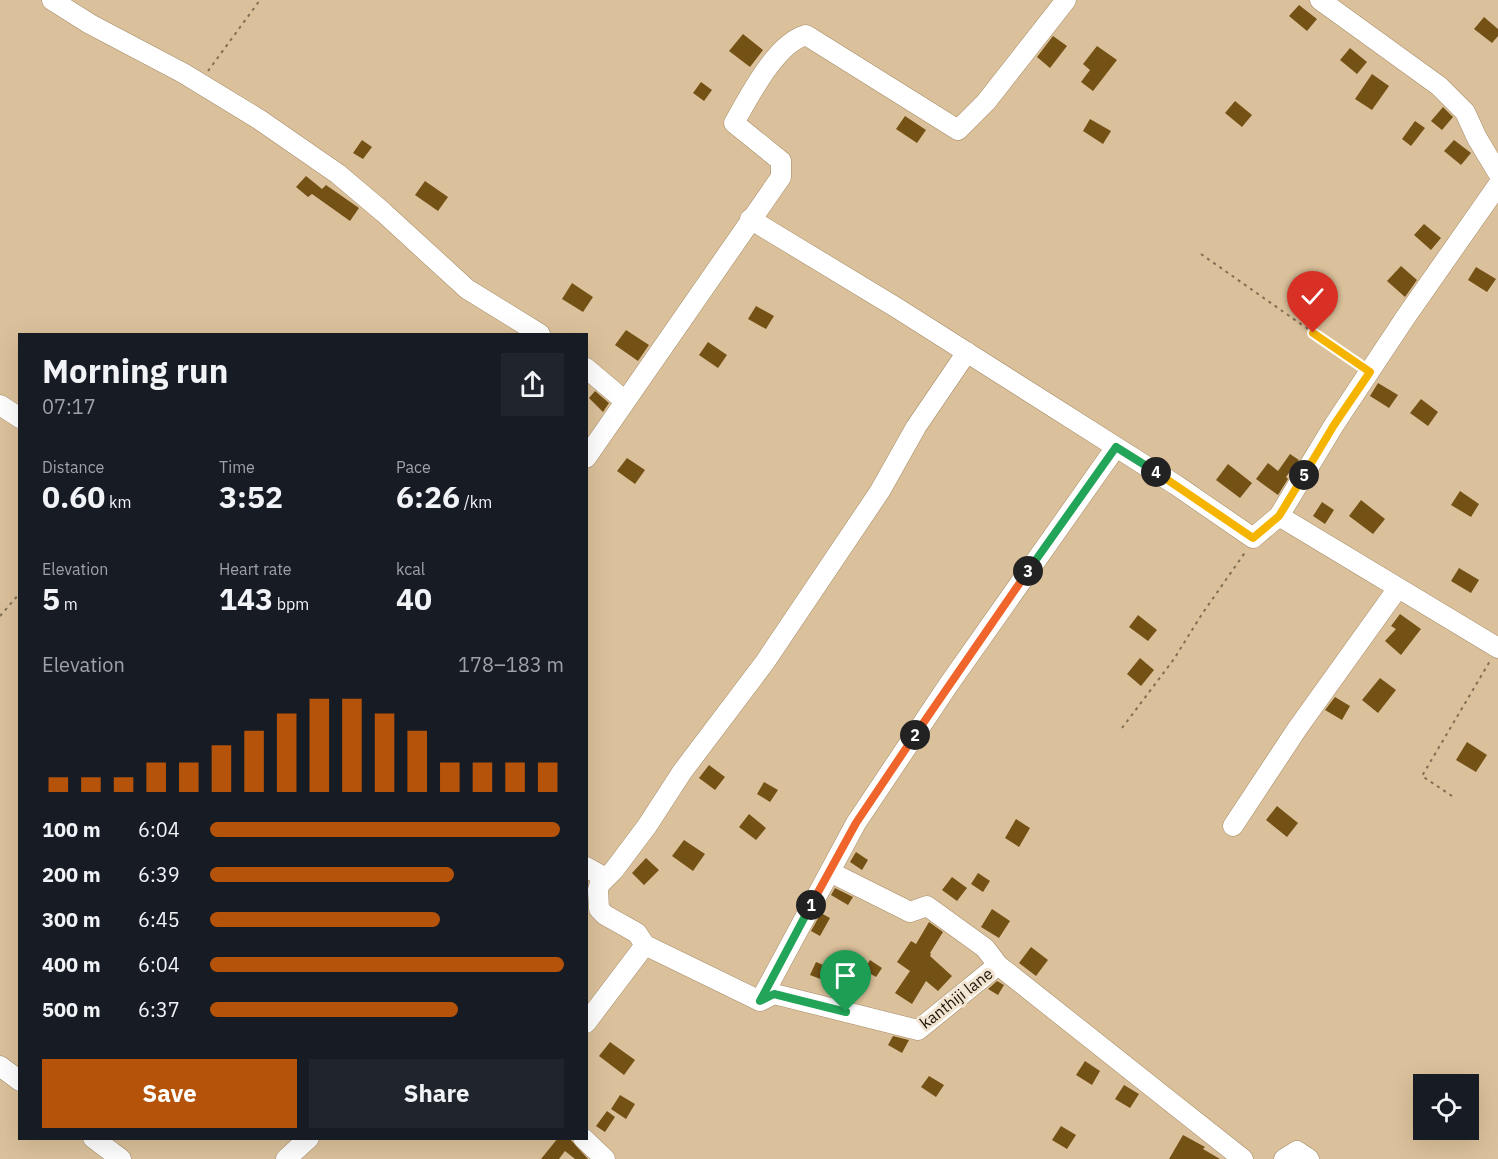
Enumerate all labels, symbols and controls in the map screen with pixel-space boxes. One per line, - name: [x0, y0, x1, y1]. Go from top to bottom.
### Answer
- pin: [1287, 271, 1338, 333]
- icon: check: [1296, 280, 1329, 313]
- text: Morning run: [42, 349, 228, 392]
- button: share: [501, 353, 564, 416]
- text: 07:17: [42, 393, 96, 420]
- text: Distance: [42, 457, 104, 477]
- text: Time: [219, 457, 255, 477]
- text: Pace: [396, 457, 431, 477]
- pin: 4: [1141, 457, 1171, 487]
- pin: 5: [1289, 460, 1319, 490]
- text: 4: [1151, 462, 1161, 482]
- text: 5: [1299, 465, 1309, 485]
- text: 0.60: [42, 477, 105, 516]
- text: 3:52: [219, 477, 283, 516]
- text: 6:26: [396, 477, 460, 516]
- text: km: [105, 492, 132, 512]
- text: /km: [460, 492, 492, 512]
- pin: 3: [1013, 556, 1043, 586]
- text: Elevation: [42, 559, 108, 579]
- text: Heart rate: [219, 559, 292, 579]
- text: kcal: [396, 559, 425, 579]
- text: 3: [1023, 561, 1033, 581]
- text: 5: [42, 579, 60, 618]
- text: 143: [219, 579, 273, 618]
- text: 40: [396, 579, 432, 618]
- text: m: [60, 594, 78, 614]
- text: bpm: [273, 594, 309, 614]
- text: Elevation: [42, 651, 125, 678]
- text: 178–183 m: [458, 651, 564, 678]
- pin: 2: [900, 720, 930, 750]
- text: 2: [910, 725, 920, 745]
- text: 100 m: [42, 816, 101, 843]
- text: 6:04: [138, 816, 180, 843]
- text: 200 m: [42, 861, 101, 888]
- text: 6:39: [138, 861, 180, 888]
- pin: 1: [796, 890, 826, 920]
- text: 1: [806, 895, 816, 915]
- text: 300 m: [42, 906, 101, 933]
- text: 6:45: [138, 906, 180, 933]
- pin: [820, 950, 871, 1012]
- text: 400 m: [42, 951, 101, 978]
- text: 6:04: [138, 951, 180, 978]
- icon: arrive: [829, 959, 862, 992]
- street label: kanthiji lane: [915, 963, 997, 1033]
- text: 500 m: [42, 996, 101, 1023]
- text: 6:37: [138, 996, 180, 1023]
- button: Save: [42, 1059, 297, 1128]
- button: Share: [309, 1059, 564, 1128]
- map controls: [1413, 1074, 1479, 1140]
- button: locate: [1413, 1074, 1479, 1140]

